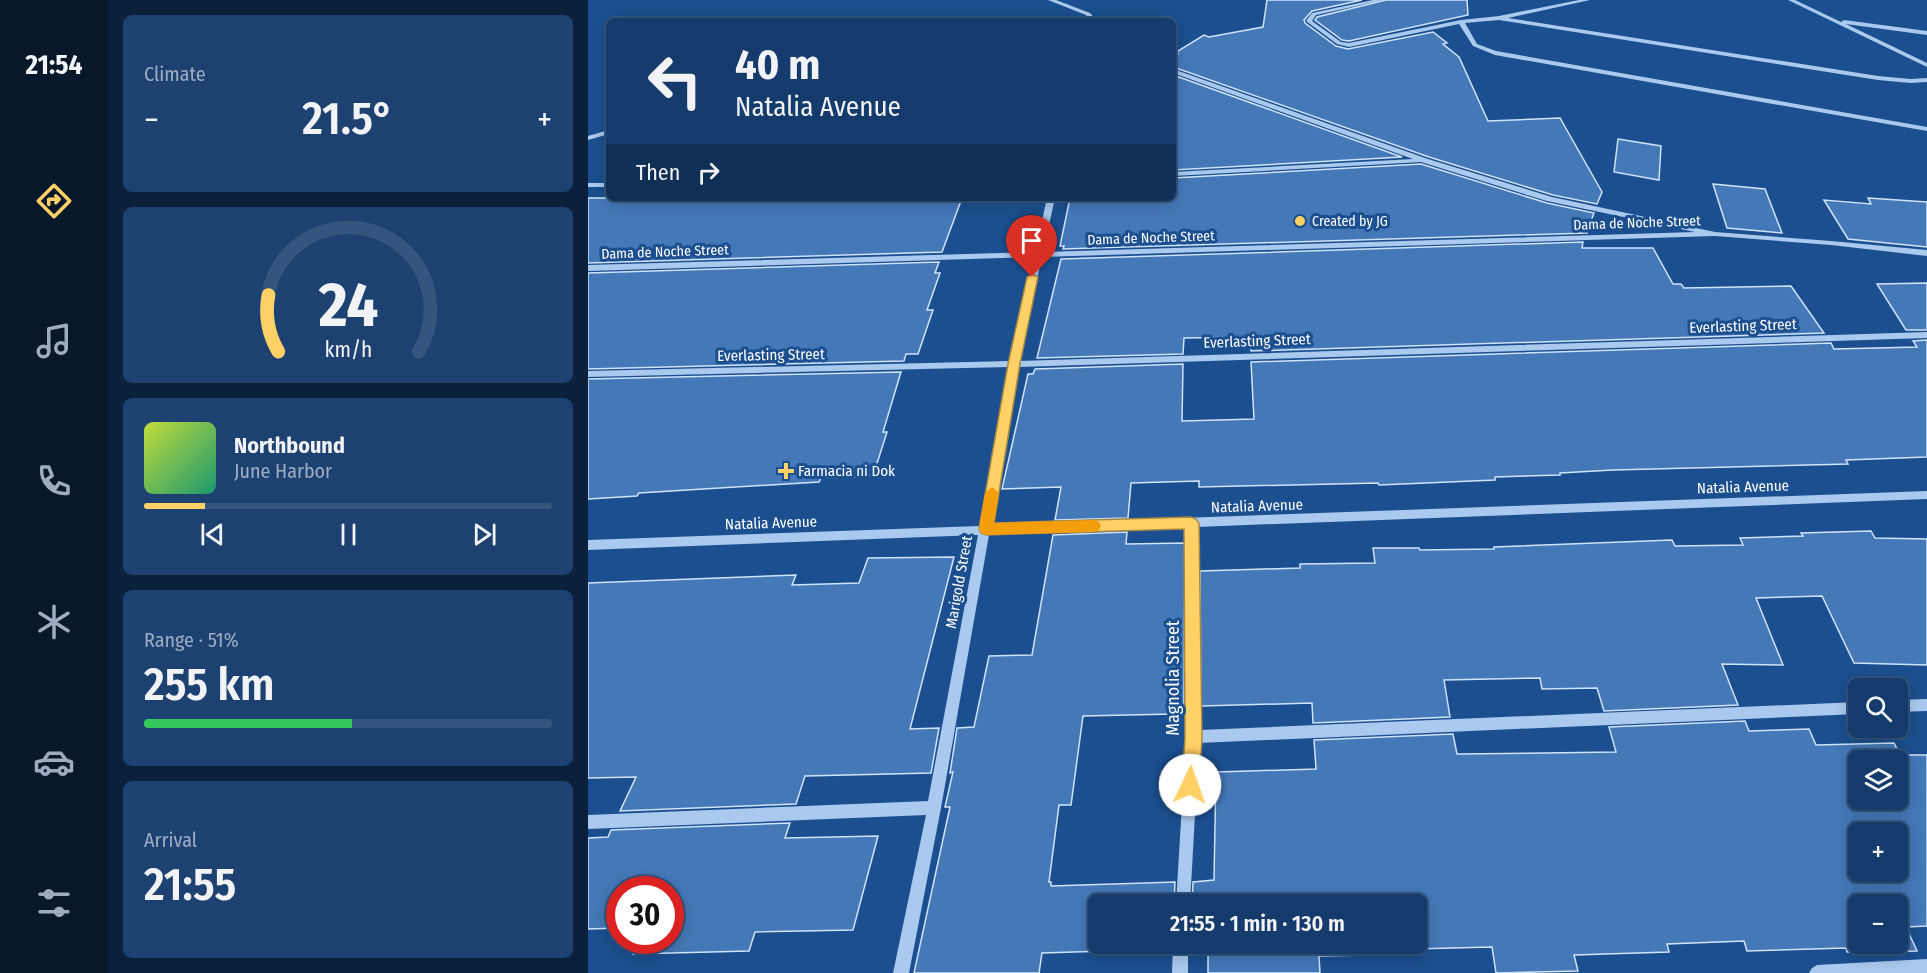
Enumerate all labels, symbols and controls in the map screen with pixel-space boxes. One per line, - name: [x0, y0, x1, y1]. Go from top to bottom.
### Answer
- text: 40 m: [735, 40, 820, 90]
- icon: left: [636, 42, 714, 120]
- text: 21:54: [26, 49, 83, 81]
- text: Climate: [144, 62, 206, 86]
- text: Natalia Avenue: [735, 91, 901, 123]
- text: 21.5°: [302, 92, 394, 146]
- text: −: [144, 100, 159, 140]
- text: +: [537, 100, 552, 140]
- icon: right: [692, 156, 725, 189]
- text: Then: [636, 159, 680, 186]
- icon: directions: [33, 180, 75, 222]
- street label: Dama de Noche Street: [1573, 212, 1701, 234]
- place label: Created by JG: [1312, 213, 1388, 230]
- marker: Created by JG: [1293, 214, 1307, 228]
- pin: [1006, 215, 1057, 277]
- icon: arrive: [1015, 224, 1048, 257]
- street label: Dama de Noche Street: [1087, 227, 1215, 249]
- street label: Dama de Noche Street: [601, 241, 729, 263]
- text: 24: [317, 268, 378, 343]
- street label: Everlasting Street: [1689, 315, 1797, 337]
- icon: music: [33, 320, 75, 362]
- street label: Everlasting Street: [1203, 330, 1311, 352]
- text: km/h: [324, 337, 372, 363]
- street label: Everlasting Street: [717, 345, 825, 365]
- text: Northbound: [234, 432, 345, 459]
- text: June Harbor: [234, 459, 332, 483]
- icon: phone: [33, 460, 75, 502]
- place label: Farmacia ni Dok: [798, 462, 895, 480]
- marker: Farmacia ni Dok: [779, 464, 793, 478]
- street label: Natalia Avenue: [1697, 476, 1789, 498]
- street label: Natalia Avenue: [1211, 495, 1303, 517]
- street label: Natalia Avenue: [725, 512, 817, 534]
- icon: previous: [196, 518, 229, 551]
- icon: pause: [332, 518, 365, 551]
- icon: next: [468, 518, 501, 551]
- street label: Marigold Street: [942, 534, 976, 630]
- icon: climate: [33, 601, 75, 643]
- street label: Magnolia Street: [1162, 620, 1184, 736]
- text: Range · 51%: [144, 628, 239, 652]
- text: 255 km: [144, 658, 274, 712]
- map controls: [1848, 678, 1908, 954]
- button: search: [1848, 678, 1908, 738]
- icon: car: [33, 741, 75, 783]
- button: layers: [1848, 750, 1908, 810]
- position arrow: [1158, 753, 1222, 817]
- button: +: [1848, 822, 1908, 882]
- text: Arrival: [144, 828, 197, 852]
- text: 21:55: [144, 858, 236, 912]
- speed limit sign: 30: [606, 876, 684, 954]
- icon: filters: [33, 882, 75, 924]
- button: −: [1848, 894, 1908, 954]
- text: 21:55 · 1 min · 130 m: [1170, 910, 1345, 937]

